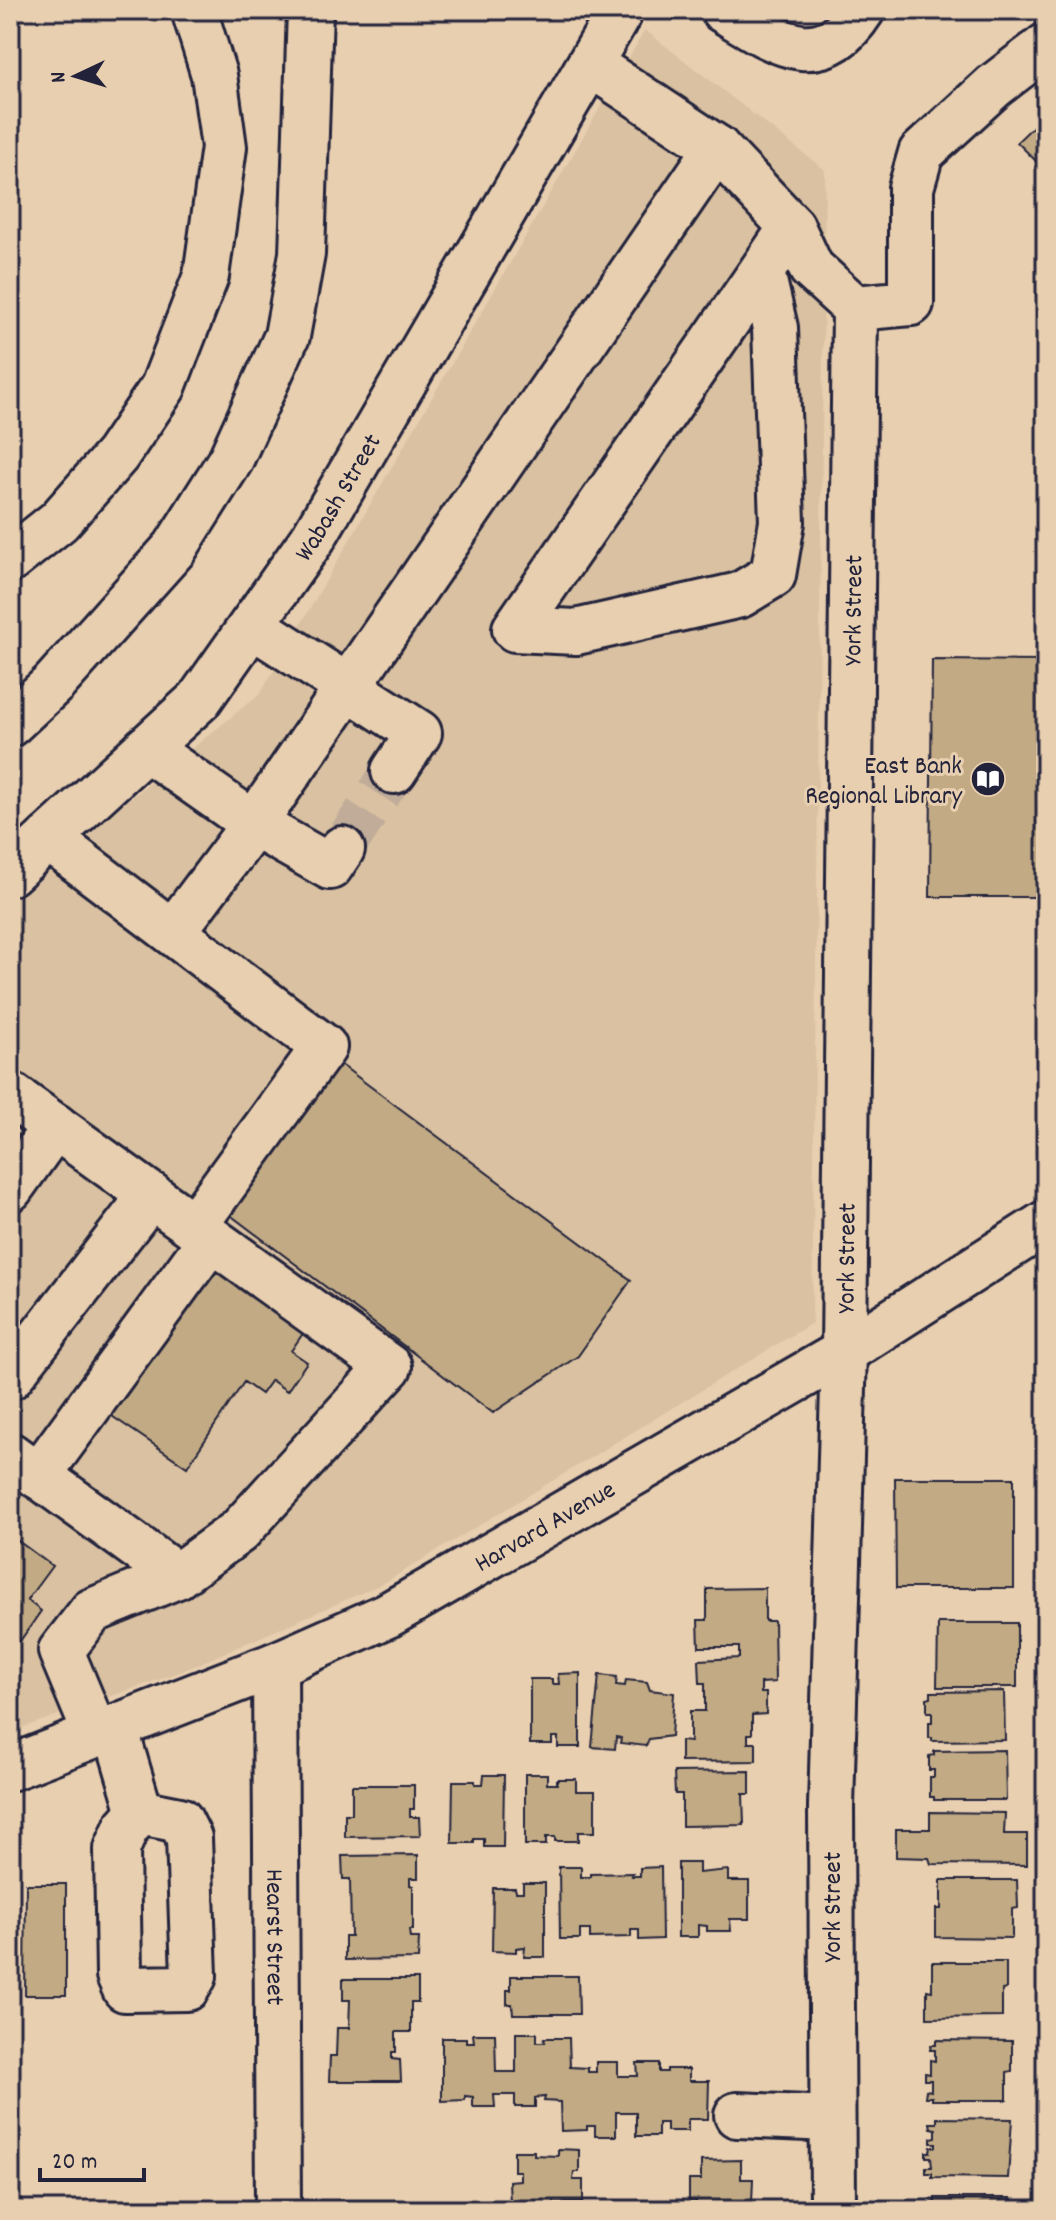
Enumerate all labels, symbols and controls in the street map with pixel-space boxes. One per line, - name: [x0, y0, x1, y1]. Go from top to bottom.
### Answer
- north arrow: [36, 36, 116, 116]
- text: N: [44, 71, 75, 84]
- street label: Wabash Street: [287, 427, 392, 570]
- street label: York Street: [836, 554, 874, 666]
- place label: East Bank Regional Library: [805, 749, 962, 816]
- library icon: East Bank Regional Library: [969, 760, 1007, 798]
- street label: York Street: [829, 1202, 868, 1314]
- street label: Harvard Avenue: [468, 1473, 623, 1583]
- street label: York Street: [816, 1851, 853, 1962]
- street label: Hearst Street: [254, 1869, 292, 2006]
- scale bar: [40, 2132, 144, 2182]
- text: 20 m: [52, 2146, 98, 2180]

